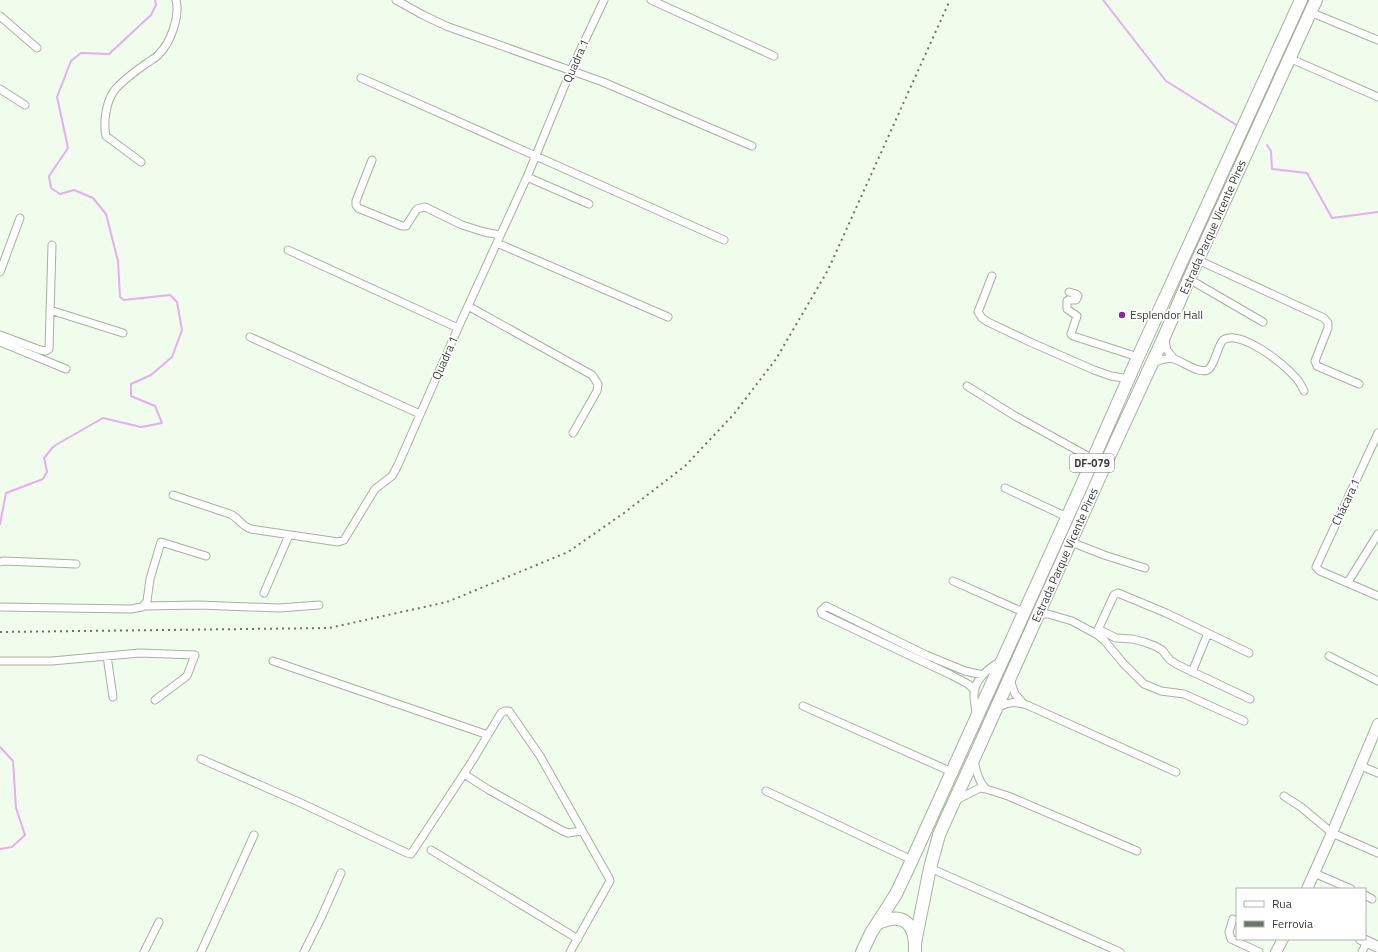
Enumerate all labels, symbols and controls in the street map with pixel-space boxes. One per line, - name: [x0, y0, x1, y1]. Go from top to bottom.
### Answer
- street label: Quadra 1: [557, 36, 594, 86]
- street label: Estrada Parque Vicente Pires: [1174, 156, 1251, 297]
- place label: Esplendor Hall: [1130, 305, 1203, 324]
- marker: Esplendor Hall: [1117, 310, 1127, 320]
- street label: Quadra 1: [426, 333, 463, 383]
- road number: DF-079: [1070, 454, 1114, 472]
- street label: Chácara 1: [1326, 475, 1365, 528]
- street label: Estrada Parque Vicente Pires: [1026, 484, 1103, 625]
- legend: [1236, 888, 1366, 940]
- text: Rua: [1272, 894, 1292, 913]
- text: Ferrovia: [1272, 914, 1313, 933]

